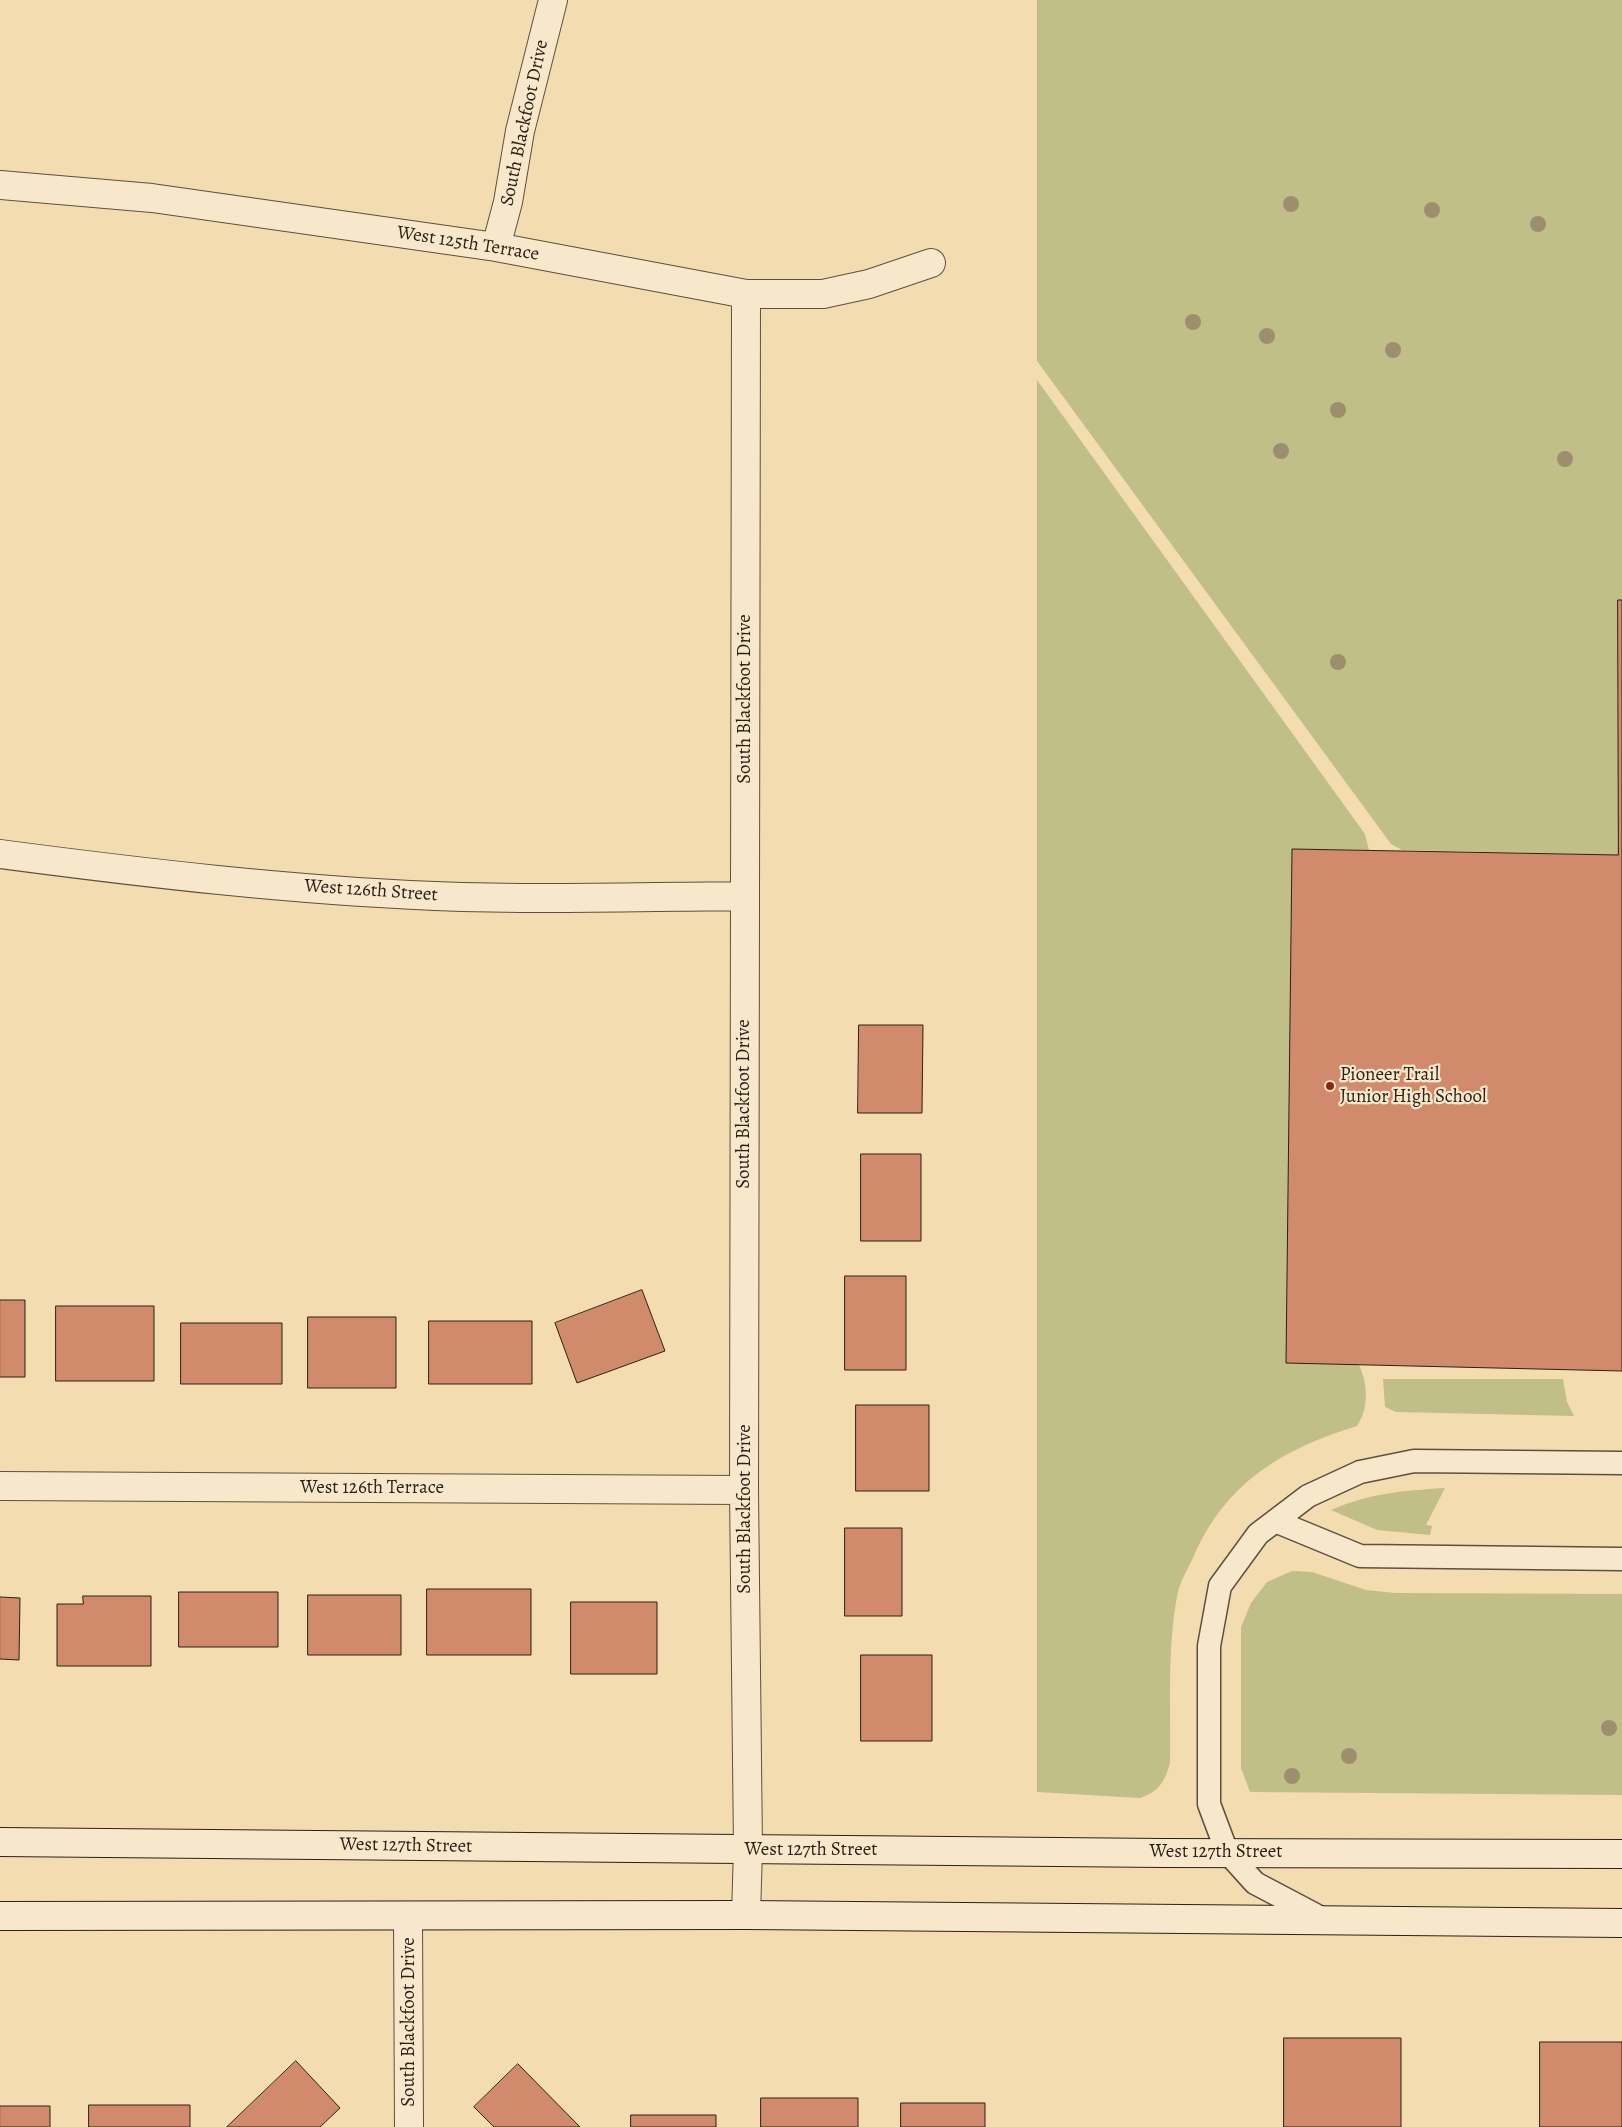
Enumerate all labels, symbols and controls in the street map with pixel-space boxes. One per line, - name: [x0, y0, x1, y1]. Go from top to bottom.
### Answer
- street label: South Blackfoot Drive: [496, 38, 554, 208]
- street label: West 125th Terrace: [395, 222, 541, 266]
- street label: South Blackfoot Drive: [734, 614, 756, 784]
- street label: West 126th Street: [304, 875, 438, 907]
- street label: South Blackfoot Drive: [733, 1019, 755, 1189]
- place label: Pioneer Trail Junior High School: [1340, 1064, 1487, 1108]
- marker: Pioneer Trail Junior High School: [1324, 1080, 1336, 1092]
- street label: South Blackfoot Drive: [734, 1424, 756, 1594]
- street label: West 126th Terrace: [300, 1477, 444, 1499]
- street label: West 127th Street: [339, 1833, 473, 1859]
- street label: West 127th Street: [745, 1839, 877, 1861]
- street label: West 127th Street: [1150, 1841, 1282, 1863]
- street label: South Blackfoot Drive: [398, 1937, 420, 2107]

